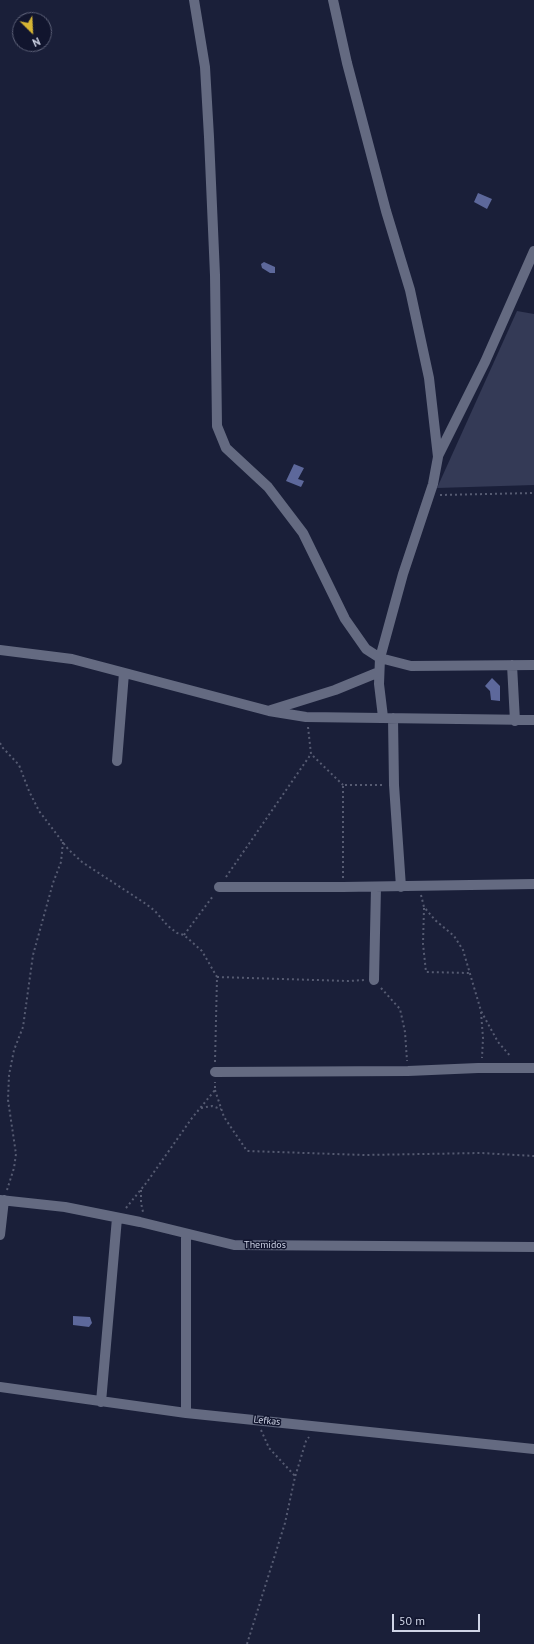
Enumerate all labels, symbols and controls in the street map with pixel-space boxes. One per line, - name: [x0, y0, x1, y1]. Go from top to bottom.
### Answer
- north arrow: [12, 12, 52, 52]
- text: N: [30, 34, 43, 50]
- street label: Themidos: [244, 1239, 286, 1251]
- street label: Lefkas: [253, 1414, 281, 1428]
- scale bar: [394, 1606, 482, 1632]
- text: 50 m: [399, 1613, 425, 1628]

